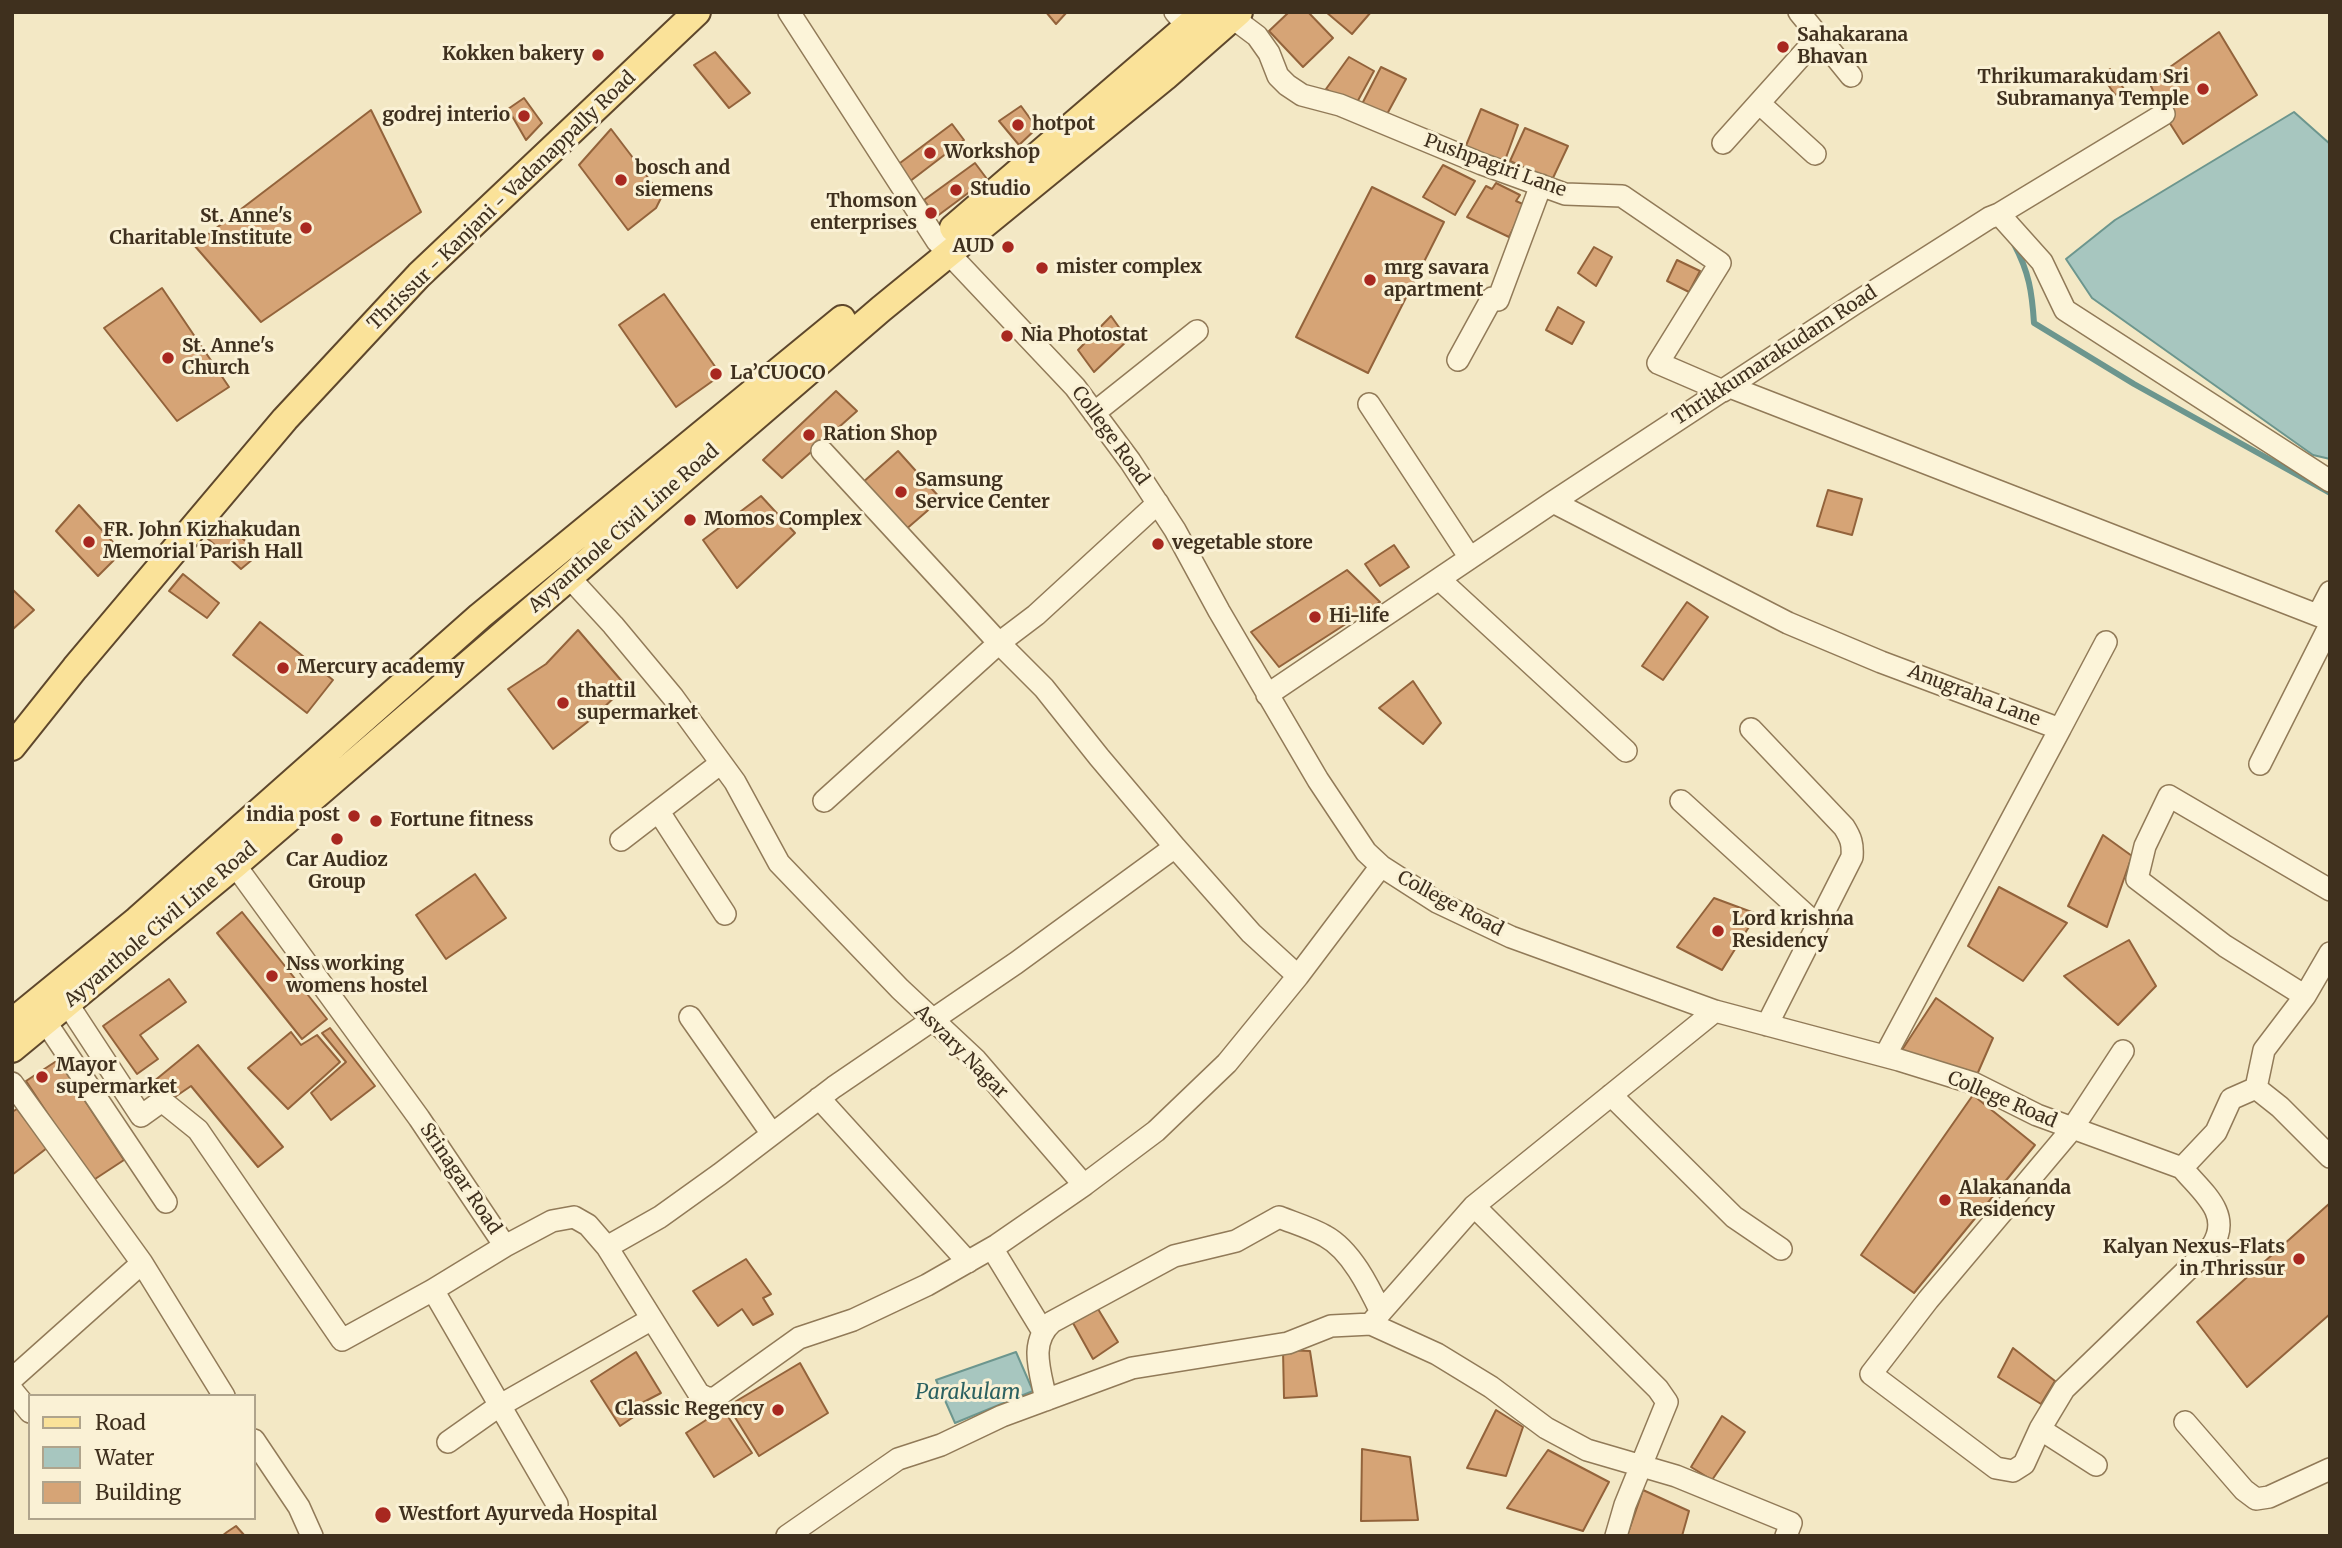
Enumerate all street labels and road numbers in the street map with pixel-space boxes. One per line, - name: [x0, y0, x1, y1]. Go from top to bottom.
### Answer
- street label: Thrissur - Kanjani - Vadanappally Road: [363, 67, 641, 335]
- street label: Pushpagiri Lane: [1421, 130, 1569, 202]
- street label: Thrikkumarakudam Road: [1669, 281, 1881, 431]
- street label: College Road: [1066, 382, 1154, 490]
- street label: Ayyanthole Civil Line Road: [524, 440, 724, 618]
- street label: Anugraha Lane: [1905, 660, 2043, 732]
- street label: Ayyanthole Civil Line Road: [60, 838, 262, 1012]
- street label: College Road: [1393, 867, 1507, 941]
- street label: Asvary Nagar: [910, 1001, 1012, 1103]
- street label: College Road: [1944, 1067, 2060, 1133]
- street label: Srinagar Road: [414, 1119, 506, 1239]

